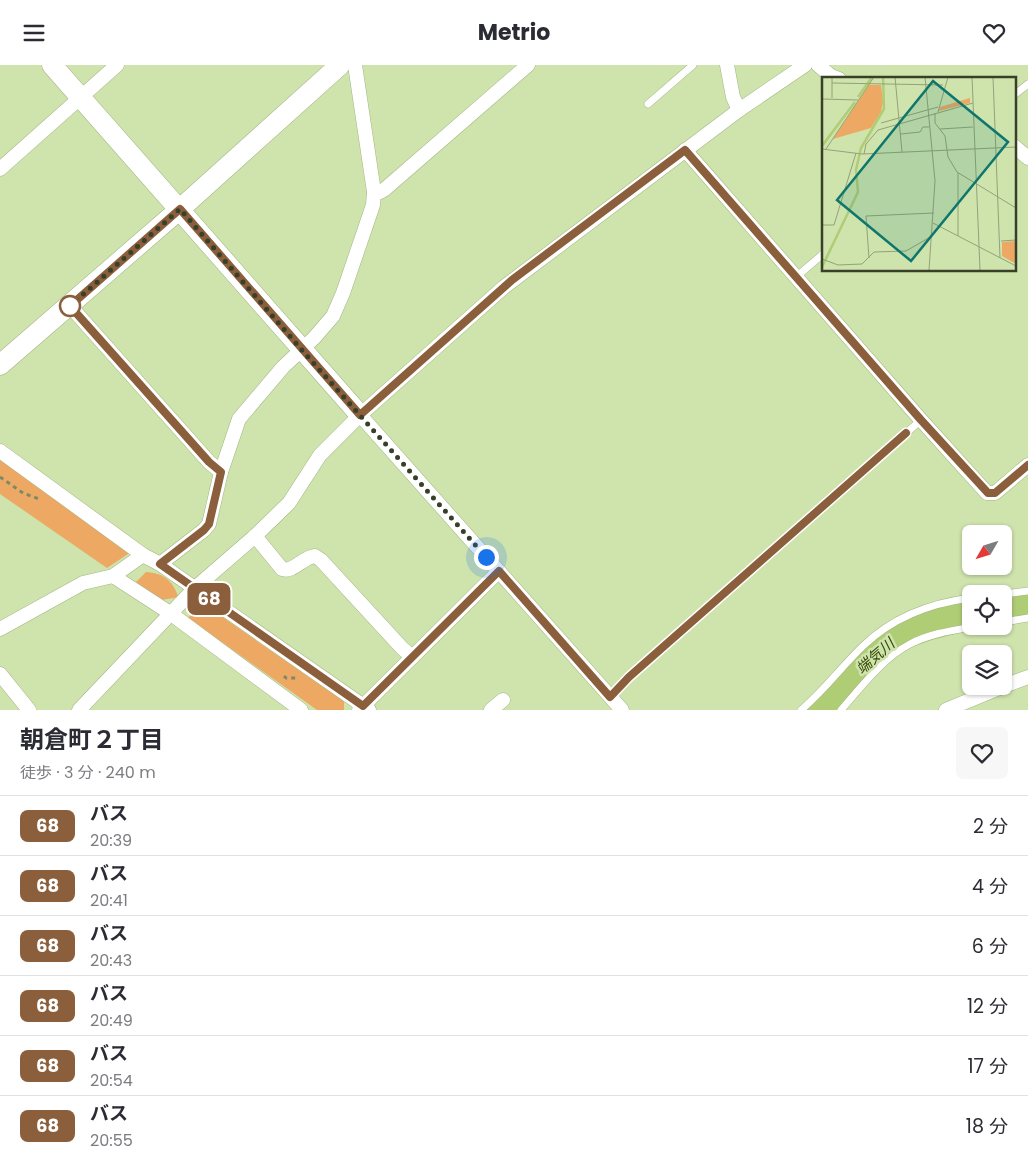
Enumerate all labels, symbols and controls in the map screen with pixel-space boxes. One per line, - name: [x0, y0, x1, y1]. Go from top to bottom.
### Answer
- text: Metrio: [478, 17, 550, 48]
- icon: menu: [20, 19, 48, 47]
- icon: heart: [980, 19, 1008, 47]
- inset map: [822, 77, 1016, 271]
- unlabelled marker: [59, 295, 81, 317]
- north arrow: [962, 525, 1012, 575]
- map controls: [962, 525, 1012, 695]
- your location: [474, 545, 499, 570]
- line badge: 68: [186, 583, 232, 615]
- button: locate: [962, 585, 1012, 635]
- text: 68: [197, 586, 221, 611]
- water label: 端気川: [851, 632, 900, 679]
- button: layers: [962, 645, 1012, 695]
- text: 朝倉町２丁目: [20, 723, 164, 756]
- button: heart: [956, 727, 1008, 779]
- text: 徒歩 · 3 分 · 240 m: [20, 761, 156, 784]
- text: バス: [90, 800, 128, 827]
- text: 68: [36, 813, 59, 838]
- text: 2 分: [973, 813, 1008, 840]
- text: 20:39: [90, 829, 132, 852]
- text: バス: [90, 860, 128, 887]
- text: 68: [36, 873, 59, 898]
- text: 4 分: [972, 873, 1008, 900]
- text: 20:41: [90, 889, 128, 912]
- text: バス: [90, 920, 128, 947]
- text: 68: [36, 933, 59, 958]
- text: 6 分: [972, 933, 1008, 960]
- text: 20:43: [90, 949, 132, 972]
- text: バス: [90, 980, 128, 1007]
- text: 68: [36, 993, 59, 1018]
- text: 12 分: [967, 993, 1008, 1020]
- text: 20:49: [90, 1009, 133, 1032]
- text: バス: [90, 1040, 128, 1067]
- text: 68: [36, 1053, 59, 1078]
- text: 17 分: [967, 1053, 1008, 1080]
- text: 20:54: [90, 1069, 133, 1092]
- text: バス: [90, 1100, 128, 1127]
- text: 68: [36, 1113, 59, 1138]
- text: 18 分: [966, 1113, 1008, 1140]
- text: 20:55: [90, 1129, 133, 1152]

